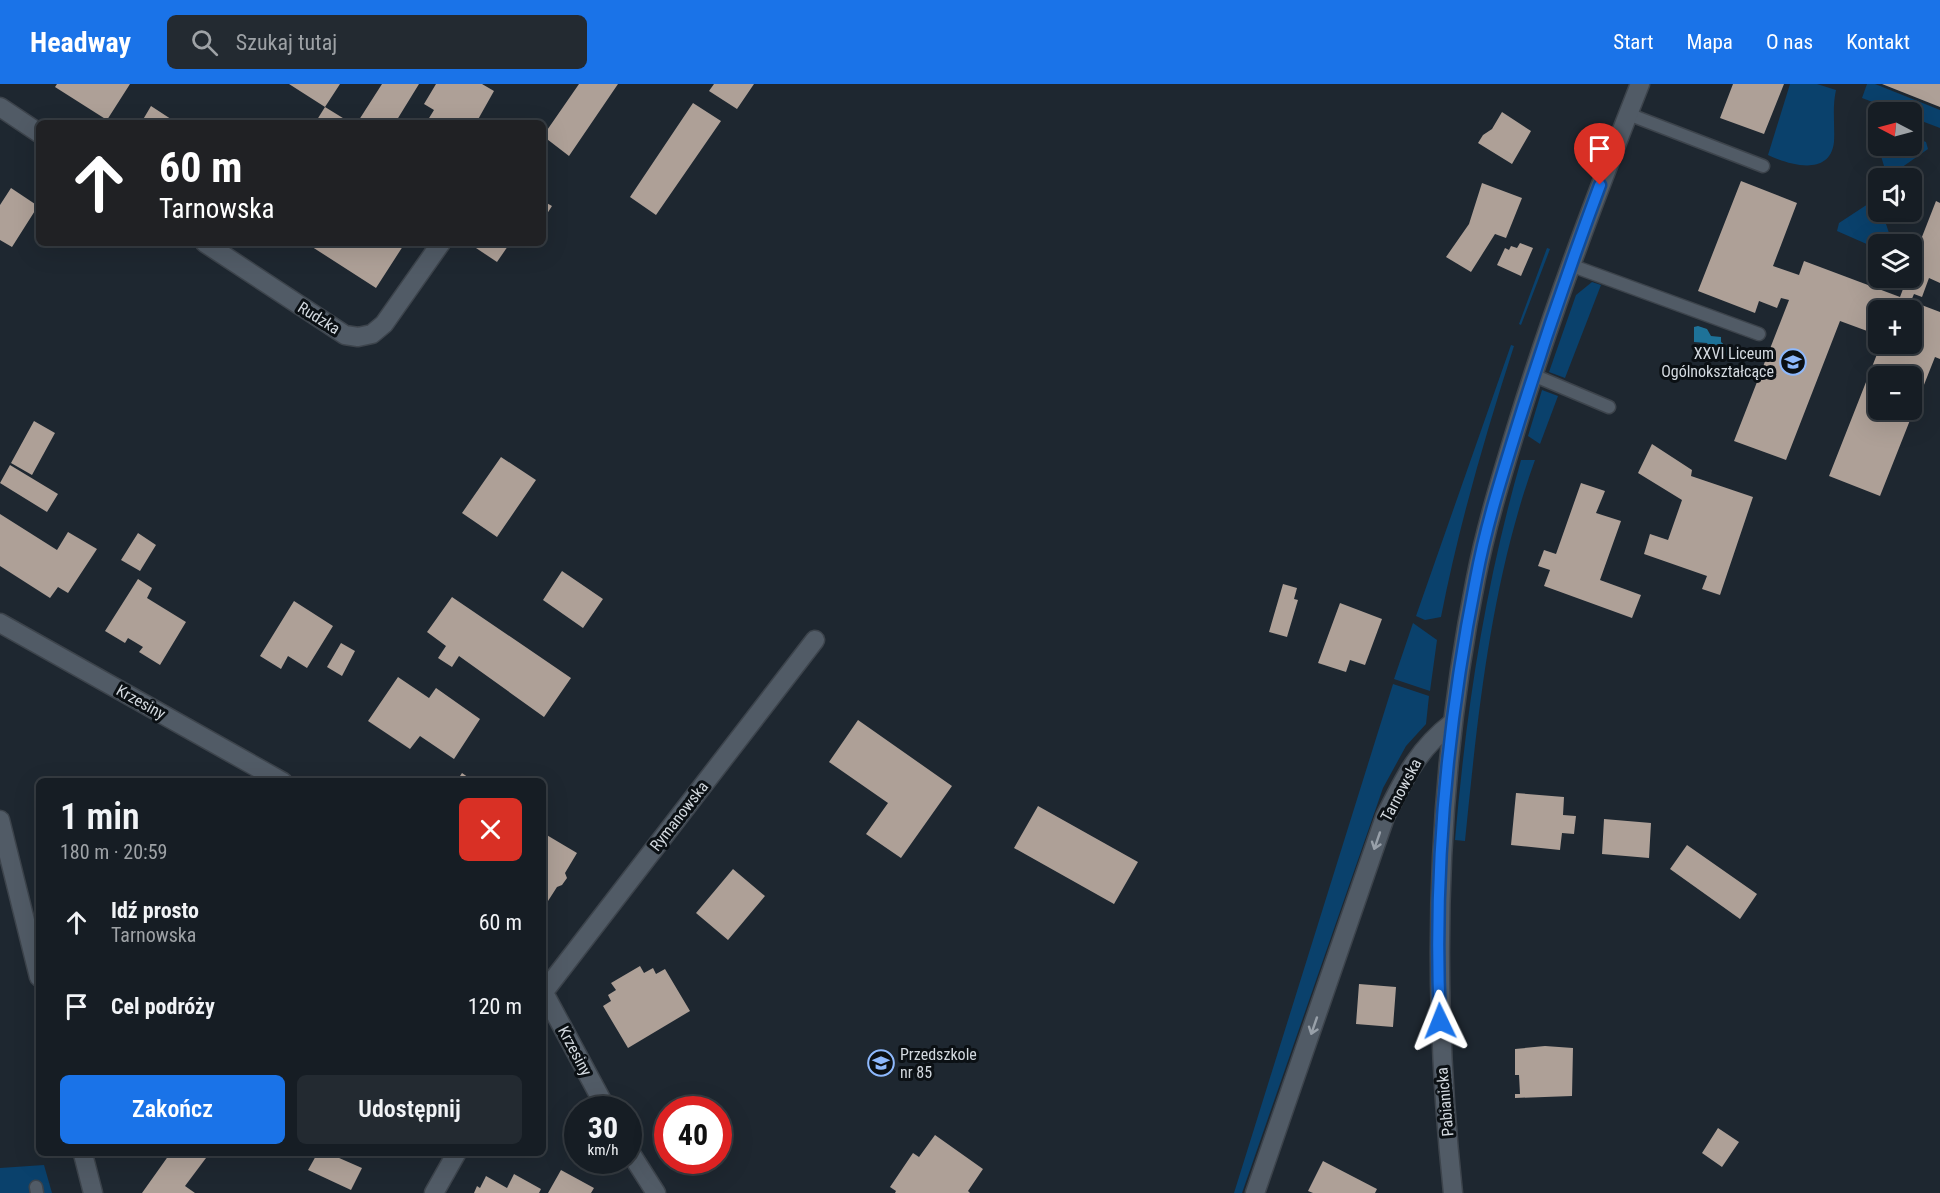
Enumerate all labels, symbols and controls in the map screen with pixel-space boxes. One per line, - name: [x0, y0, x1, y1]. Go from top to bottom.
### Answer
- search box: [167, 15, 587, 69]
- text: Headway: [30, 26, 131, 59]
- icon: search: [188, 26, 221, 59]
- text: Szukaj tutaj: [236, 30, 337, 55]
- text: Start: [1613, 30, 1654, 54]
- text: Mapa: [1687, 30, 1733, 54]
- text: O nas: [1766, 30, 1813, 54]
- text: Kontakt: [1846, 30, 1910, 54]
- north arrow: [1868, 102, 1922, 156]
- map controls: [1868, 102, 1922, 420]
- pin: [1574, 123, 1625, 185]
- icon: arrive: [1583, 132, 1616, 165]
- text: 60 m: [159, 143, 242, 192]
- icon: ahead: [60, 144, 138, 222]
- button: sound: [1868, 168, 1922, 222]
- text: Tarnowska: [159, 193, 274, 225]
- button: layers: [1868, 234, 1922, 288]
- street label: Rudzka: [294, 298, 344, 338]
- button: +: [1868, 300, 1922, 354]
- place label: XXVI Liceum Ogólnokształcące: [1661, 344, 1774, 381]
- school or university icon: XXVI Liceum Ogólnokształcące: [1778, 347, 1808, 377]
- button: −: [1868, 366, 1922, 420]
- street label: Krzesiny: [113, 681, 169, 723]
- street label: Tarnowska: [1377, 755, 1425, 825]
- street label: Rymanowska: [646, 777, 712, 855]
- text: 1 min: [60, 796, 140, 838]
- button: close: [459, 798, 522, 861]
- one-way arrow: [1370, 831, 1381, 850]
- text: 180 m · 20:59: [60, 840, 167, 864]
- text: Idź prosto: [111, 898, 199, 923]
- icon: ahead: [60, 906, 93, 939]
- text: 60 m: [479, 910, 522, 935]
- text: Tarnowska: [111, 923, 196, 947]
- position arrow: [1408, 989, 1472, 1053]
- icon: arrive: [60, 990, 93, 1023]
- text: Cel podróży: [111, 994, 215, 1019]
- text: 120 m: [468, 994, 522, 1019]
- one-way arrow: [1307, 1016, 1318, 1035]
- street label: Krzesiny: [554, 1023, 596, 1079]
- place label: Przedszkole nr 85: [900, 1045, 977, 1082]
- school or university icon: Przedszkole nr 85: [866, 1048, 896, 1078]
- street label: Pabianicka: [1433, 1067, 1457, 1137]
- button: Zakończ: [60, 1075, 285, 1144]
- button: Udostępnij: [297, 1075, 522, 1144]
- speed limit sign: 40: [654, 1096, 732, 1174]
- text: 30: [588, 1110, 618, 1145]
- text: km/h: [588, 1141, 618, 1159]

